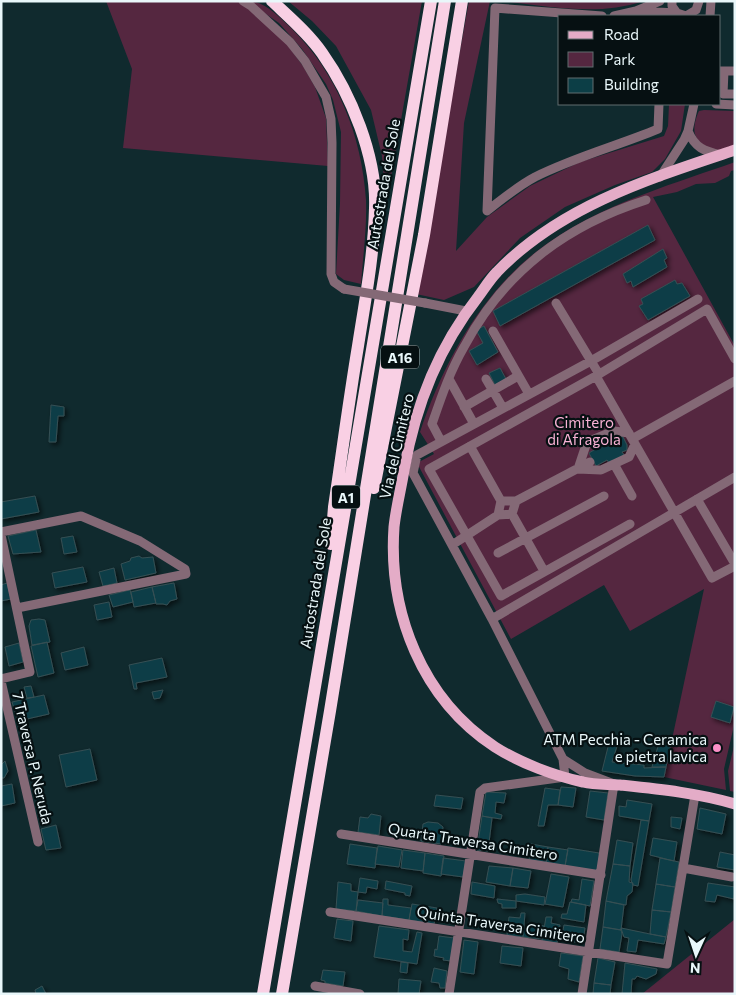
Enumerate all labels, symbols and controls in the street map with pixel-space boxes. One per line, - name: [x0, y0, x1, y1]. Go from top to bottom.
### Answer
- legend: [558, 15, 721, 105]
- text: Road: [604, 25, 639, 43]
- text: Park: [604, 50, 635, 68]
- text: Building: [604, 75, 659, 93]
- street label: Autostrada del Sole: [363, 117, 403, 251]
- road number: A16: [381, 346, 419, 368]
- street label: Via del Cimitero: [375, 391, 417, 501]
- park label: Cimitero di Afragola: [547, 413, 621, 448]
- road number: A1: [332, 486, 360, 508]
- street label: Autostrada del Sole: [296, 516, 334, 650]
- street label: 7 Traversa P. Neruda: [9, 690, 57, 826]
- place label: ATM Pecchia - Ceramica e pietra lavica: [543, 730, 707, 765]
- marker: ATM Pecchia - Ceramica e pietra lavica: [711, 742, 723, 754]
- street label: Quarta Traversa Cimitero: [387, 819, 559, 863]
- street label: Quinta Traversa Cimitero: [416, 902, 586, 946]
- north arrow: [671, 930, 721, 980]
- text: N: [690, 960, 701, 977]

